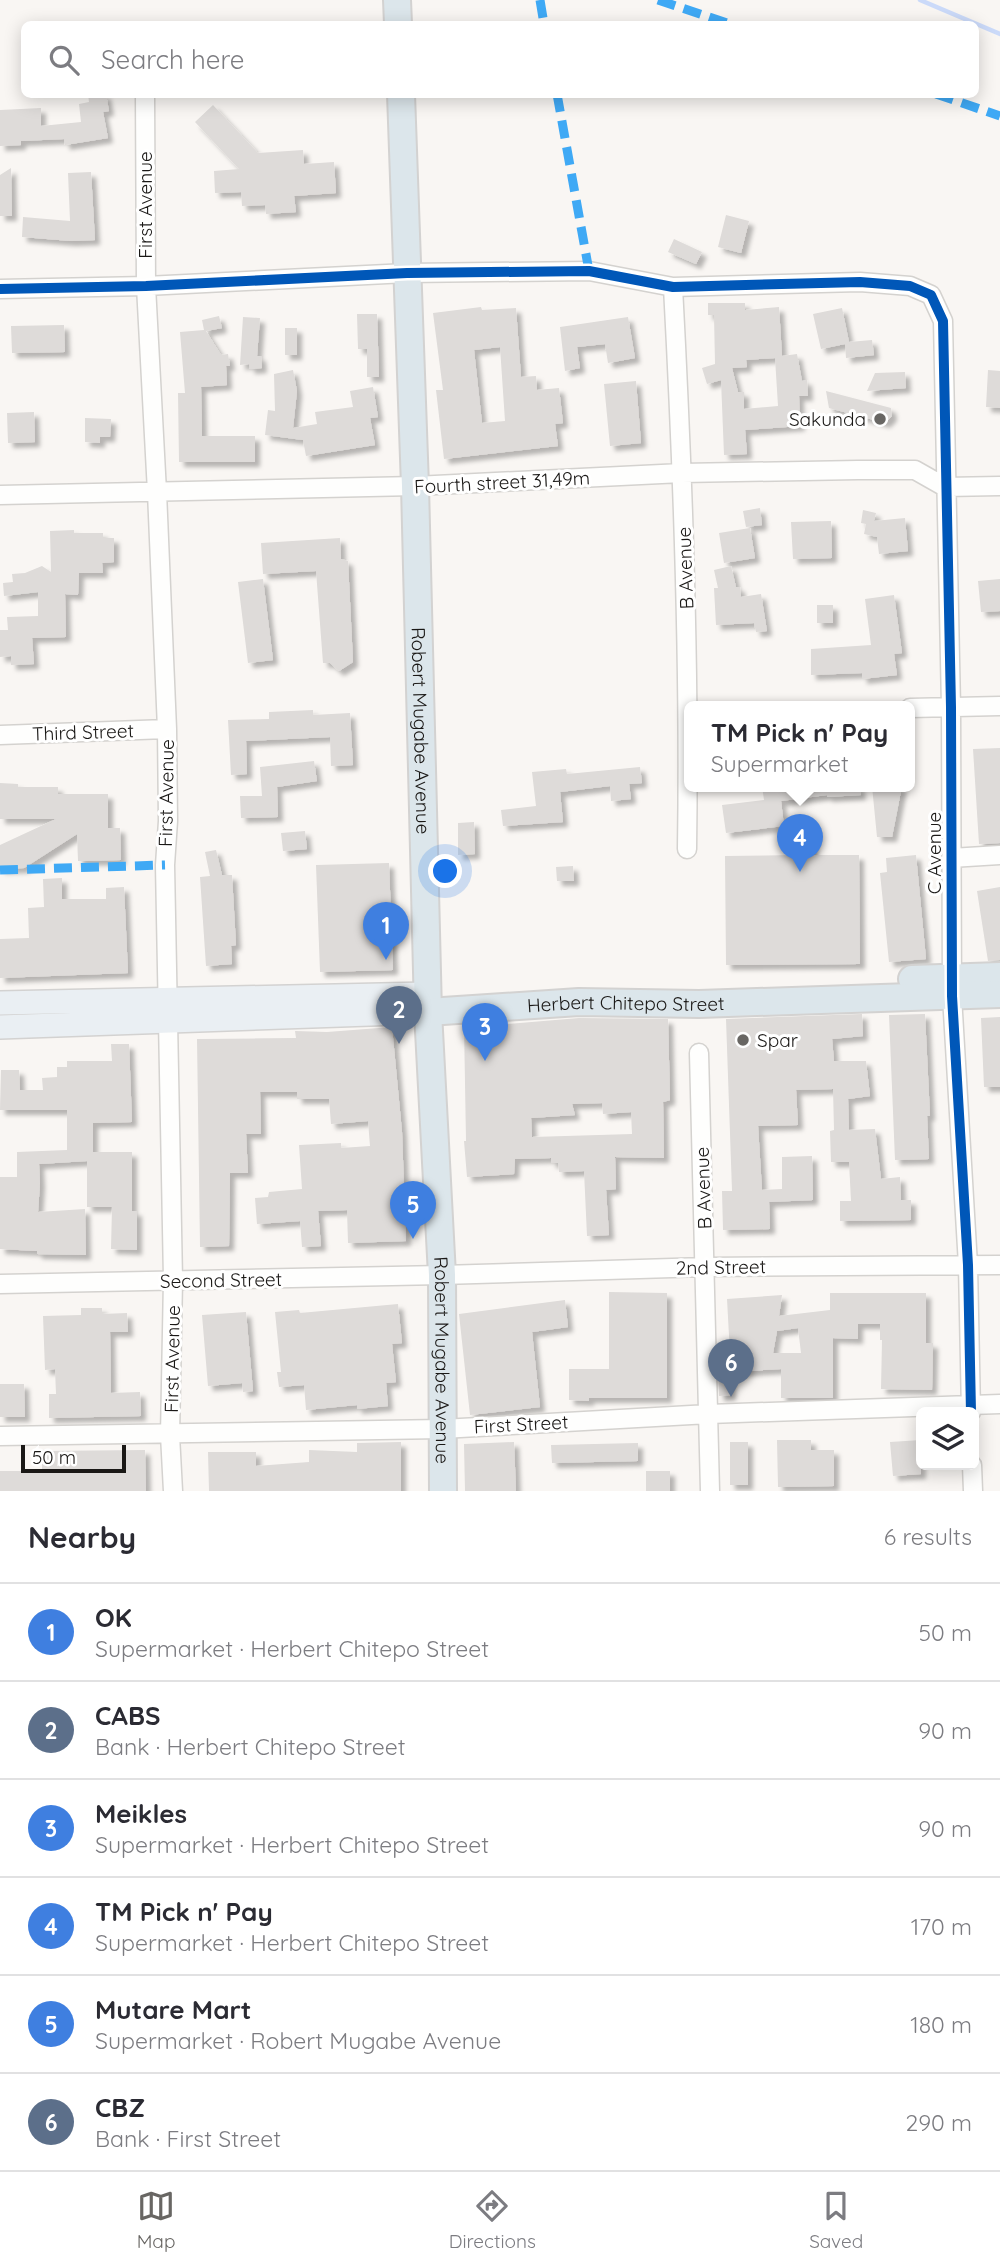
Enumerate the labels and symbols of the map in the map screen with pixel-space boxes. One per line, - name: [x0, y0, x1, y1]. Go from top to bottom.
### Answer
- street label: First Avenue: [133, 151, 157, 259]
- place label: Sakunda: [789, 407, 866, 431]
- marker: Sakunda: [872, 411, 888, 427]
- street label: Fourth street 31,49m: [413, 465, 591, 499]
- street label: B Avenue: [672, 526, 698, 610]
- street label: Robert Mugabe Avenue: [406, 627, 436, 835]
- street label: Third Street: [32, 718, 134, 746]
- street label: First Avenue: [153, 739, 179, 847]
- street label: C Avenue: [922, 812, 946, 894]
- pin: 4: [777, 814, 823, 872]
- your location: [428, 854, 462, 888]
- pin: 1: [363, 902, 409, 960]
- pin: 2: [376, 986, 422, 1044]
- street label: Herbert Chitepo Street: [526, 990, 725, 1017]
- pin: 3: [462, 1003, 508, 1061]
- place label: Spar: [757, 1028, 799, 1052]
- marker: Spar: [735, 1032, 751, 1048]
- street label: B Avenue: [690, 1146, 716, 1230]
- pin: 5: [390, 1181, 436, 1239]
- street label: 2nd Street: [676, 1254, 766, 1280]
- street label: Robert Mugabe Avenue: [429, 1256, 455, 1464]
- street label: Second Street: [160, 1267, 282, 1293]
- street label: First Avenue: [159, 1305, 185, 1413]
- pin: 6: [708, 1339, 754, 1397]
- street label: First Street: [473, 1410, 569, 1438]
- scale bar: [21, 1442, 126, 1474]

